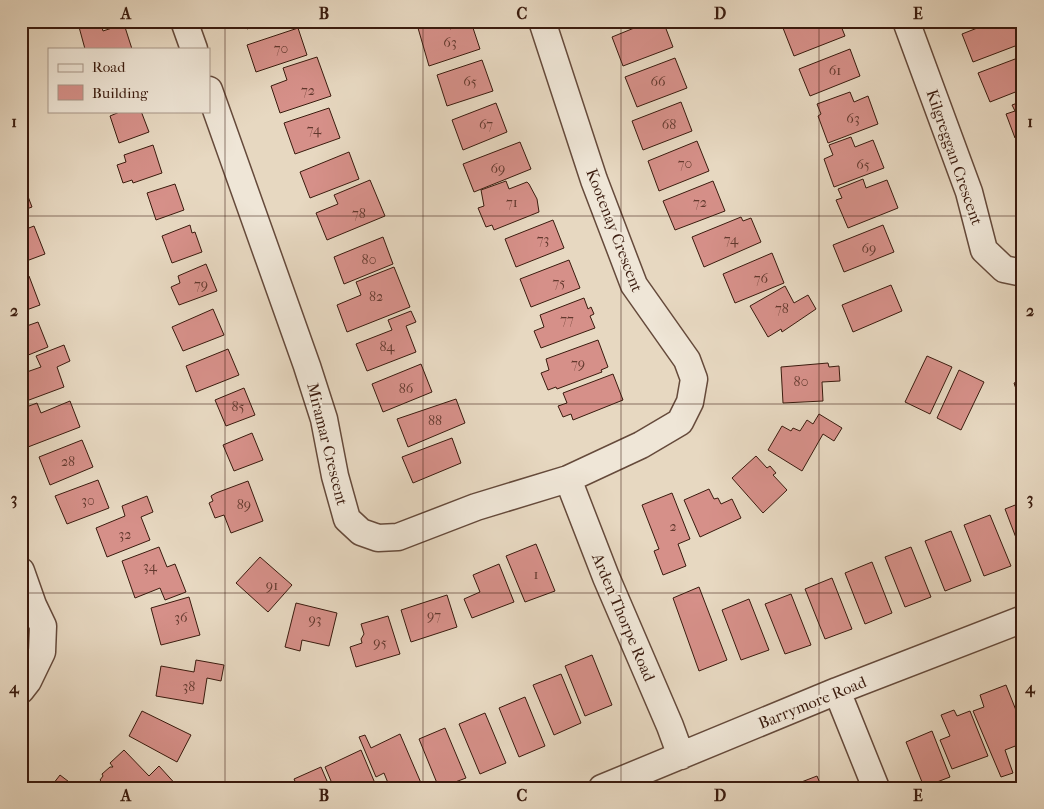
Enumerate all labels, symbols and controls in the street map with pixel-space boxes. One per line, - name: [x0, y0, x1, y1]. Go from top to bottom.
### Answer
- text: A: [120, 4, 132, 23]
- text: B: [319, 4, 329, 23]
- text: C: [517, 4, 528, 23]
- text: D: [714, 4, 726, 23]
- text: E: [913, 4, 923, 23]
- house number: 63: [443, 34, 457, 51]
- house number: 70: [274, 40, 288, 57]
- legend: [48, 48, 210, 112]
- text: Road: [92, 58, 126, 76]
- house number: 61: [829, 62, 841, 79]
- house number: 65: [463, 73, 477, 90]
- house number: 66: [650, 73, 666, 90]
- house number: 72: [301, 82, 315, 99]
- text: Building: [92, 84, 149, 102]
- street label: Kilgreggan Crescent: [922, 87, 987, 228]
- house number: 63: [846, 110, 860, 127]
- text: 1: [11, 112, 17, 131]
- text: 1: [1027, 112, 1033, 131]
- house number: 67: [479, 116, 493, 133]
- house number: 68: [662, 116, 676, 133]
- house number: 74: [307, 121, 322, 138]
- house number: 70: [678, 155, 692, 172]
- house number: 65: [856, 156, 870, 173]
- house number: 69: [491, 160, 505, 177]
- street label: Kootenay Crescent: [582, 166, 647, 295]
- house number: 71: [506, 194, 518, 211]
- house number: 72: [693, 194, 707, 211]
- house number: 78: [352, 205, 366, 222]
- house number: 73: [537, 231, 549, 248]
- house number: 74: [724, 231, 739, 248]
- house number: 69: [862, 240, 876, 257]
- house number: 80: [362, 251, 376, 268]
- house number: 76: [754, 270, 769, 287]
- house number: 75: [553, 274, 565, 291]
- house number: 79: [194, 276, 208, 293]
- house number: 82: [369, 288, 383, 305]
- house number: 78: [775, 300, 789, 317]
- text: 2: [10, 301, 18, 320]
- text: 2: [1026, 301, 1034, 320]
- house number: 77: [560, 311, 574, 328]
- house number: 84: [379, 338, 395, 355]
- house number: 79: [571, 355, 585, 372]
- house number: 80: [794, 373, 808, 390]
- house number: 86: [399, 380, 414, 397]
- street label: Miramar Crescent: [303, 381, 352, 508]
- house number: 85: [231, 398, 245, 415]
- house number: 88: [428, 412, 442, 429]
- house number: 28: [61, 453, 75, 470]
- text: 3: [11, 489, 17, 509]
- text: 3: [1027, 489, 1033, 509]
- house number: 30: [81, 492, 95, 509]
- house number: 89: [237, 496, 251, 513]
- house number: 2: [669, 518, 677, 535]
- house number: 32: [119, 526, 131, 543]
- street label: Arden Thorpe Road: [588, 549, 659, 684]
- house number: 34: [143, 558, 158, 575]
- house number: 1: [534, 566, 539, 583]
- house number: 91: [266, 577, 278, 594]
- house number: 97: [427, 607, 441, 624]
- house number: 36: [174, 609, 188, 626]
- house number: 93: [308, 611, 322, 628]
- house number: 95: [373, 634, 387, 651]
- street label: Barrymore Road: [755, 672, 869, 733]
- text: 4: [8, 678, 20, 698]
- house number: 38: [183, 678, 195, 695]
- text: 4: [1024, 678, 1036, 698]
- text: A: [120, 786, 132, 805]
- text: B: [319, 786, 329, 805]
- text: C: [517, 786, 528, 805]
- text: D: [714, 786, 726, 805]
- text: E: [913, 786, 923, 805]

